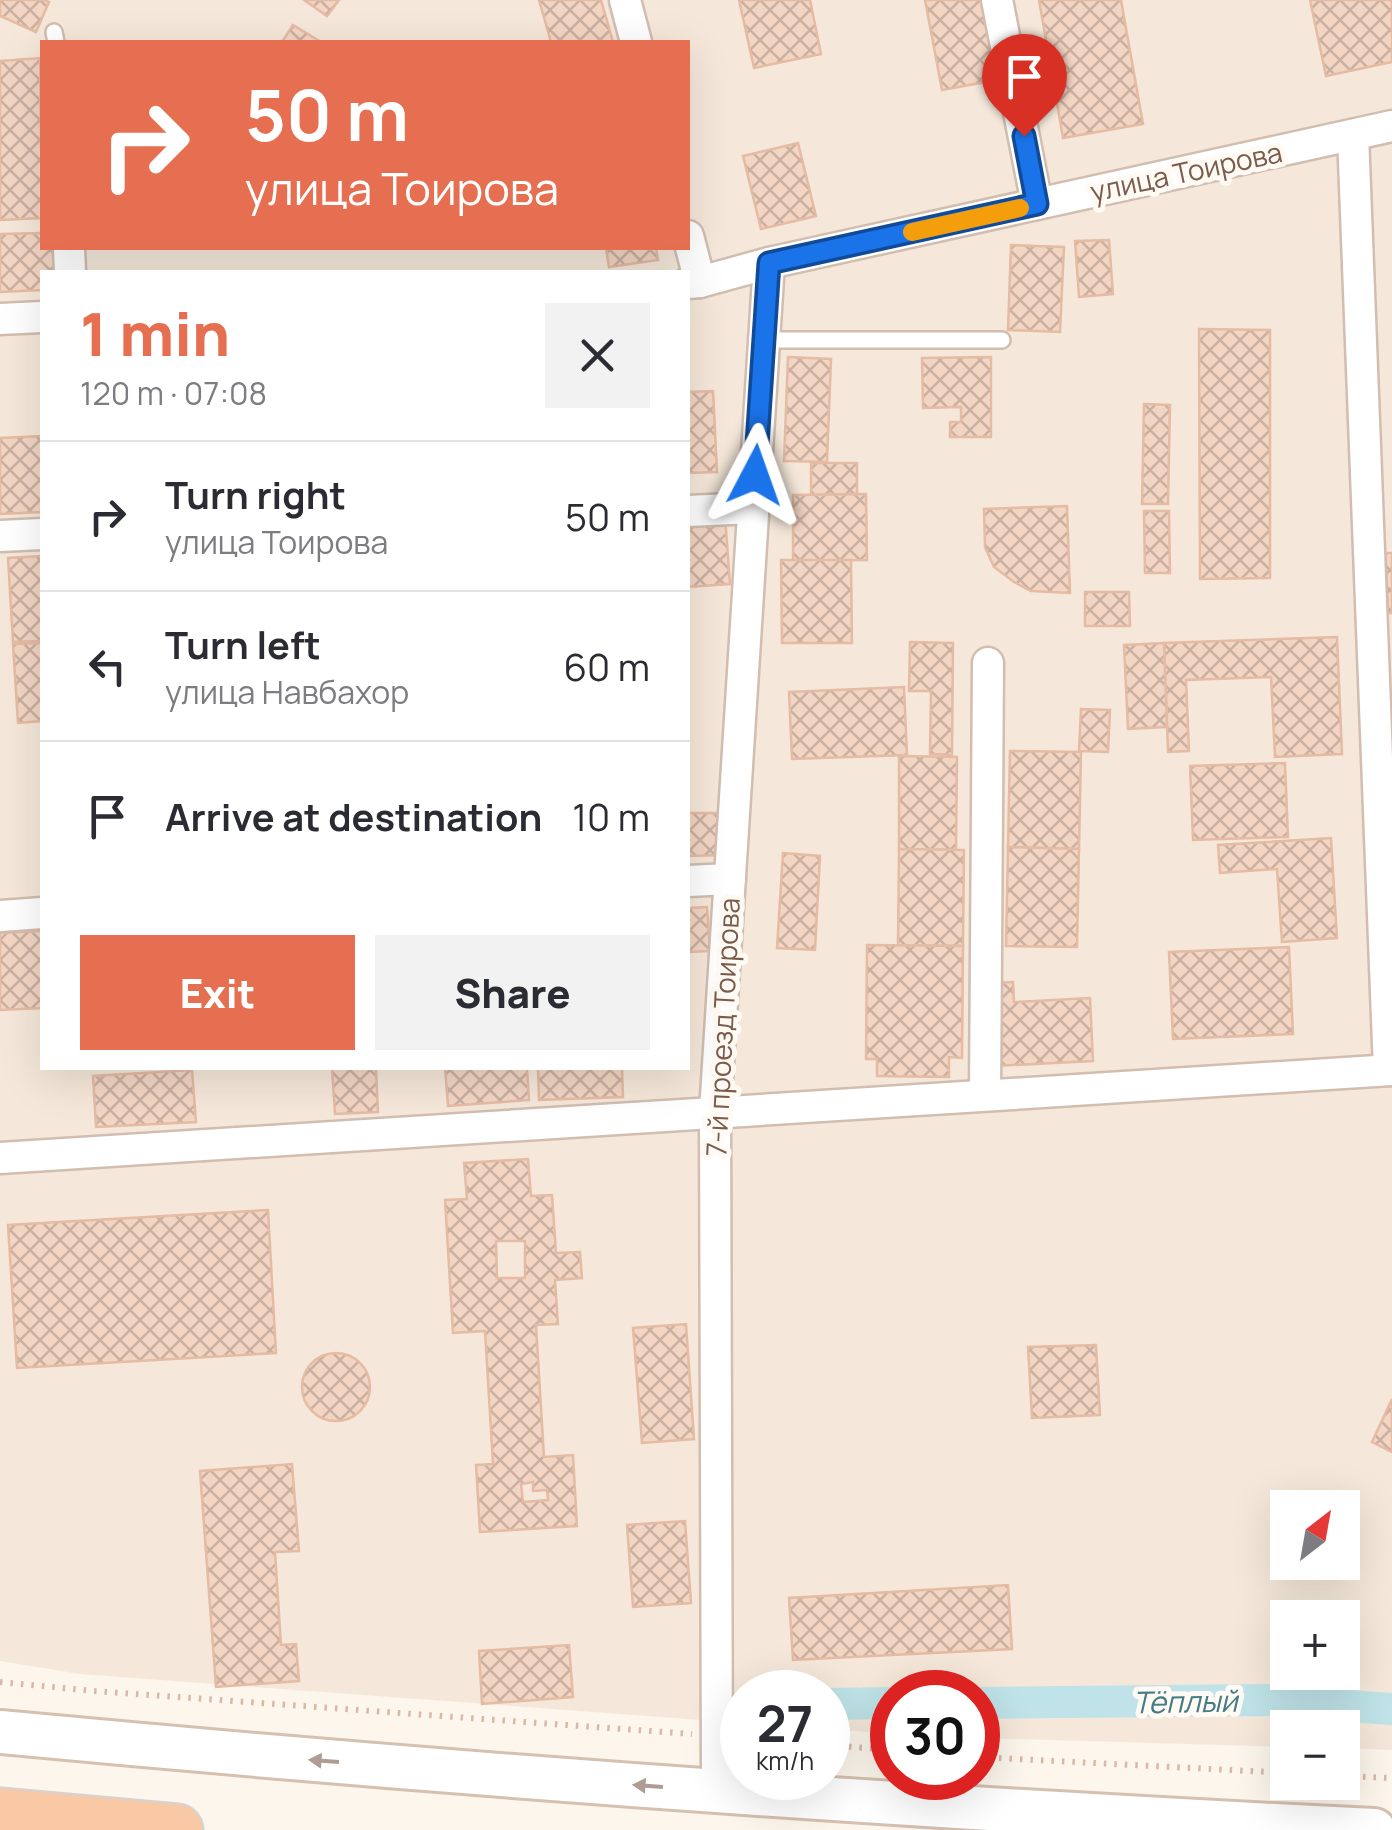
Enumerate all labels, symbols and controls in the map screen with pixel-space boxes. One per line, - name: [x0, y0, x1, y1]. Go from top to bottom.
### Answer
- pin: [982, 34, 1067, 137]
- icon: arrive: [997, 49, 1052, 104]
- text: 50 m: [245, 66, 409, 162]
- icon: right: [80, 80, 210, 210]
- street label: улица Тоирова: [1087, 132, 1285, 210]
- text: улица Тоирова: [245, 157, 559, 219]
- text: 1 min: [80, 292, 230, 374]
- button: close: [545, 303, 650, 408]
- text: 120 m · 07:08: [80, 371, 267, 415]
- position arrow: [703, 423, 807, 527]
- text: Turn right: [165, 468, 346, 520]
- icon: right: [80, 489, 135, 544]
- text: 50 m: [565, 490, 650, 542]
- text: улица Тоирова: [165, 520, 388, 564]
- text: Turn left: [165, 618, 321, 670]
- icon: left: [80, 639, 135, 694]
- text: 60 m: [563, 640, 650, 692]
- text: улица Навбахор: [165, 670, 409, 714]
- icon: arrive: [80, 789, 135, 844]
- text: Arrive at destination: [165, 790, 542, 842]
- text: 10 m: [572, 790, 650, 842]
- street label: 7-й проезд Тоирова: [696, 897, 748, 1157]
- button: Exit: [80, 935, 355, 1050]
- button: Share: [375, 935, 650, 1050]
- north arrow: [1270, 1490, 1360, 1580]
- map controls: [1270, 1490, 1360, 1800]
- button: +: [1270, 1600, 1360, 1690]
- speed limit sign: 30: [870, 1670, 1000, 1800]
- water label: Тёплый: [1132, 1680, 1241, 1722]
- text: 27: [757, 1689, 813, 1757]
- button: −: [1270, 1710, 1360, 1800]
- text: km/h: [756, 1743, 814, 1778]
- one-way arrow: [307, 1753, 339, 1769]
- one-way arrow: [631, 1778, 663, 1794]

